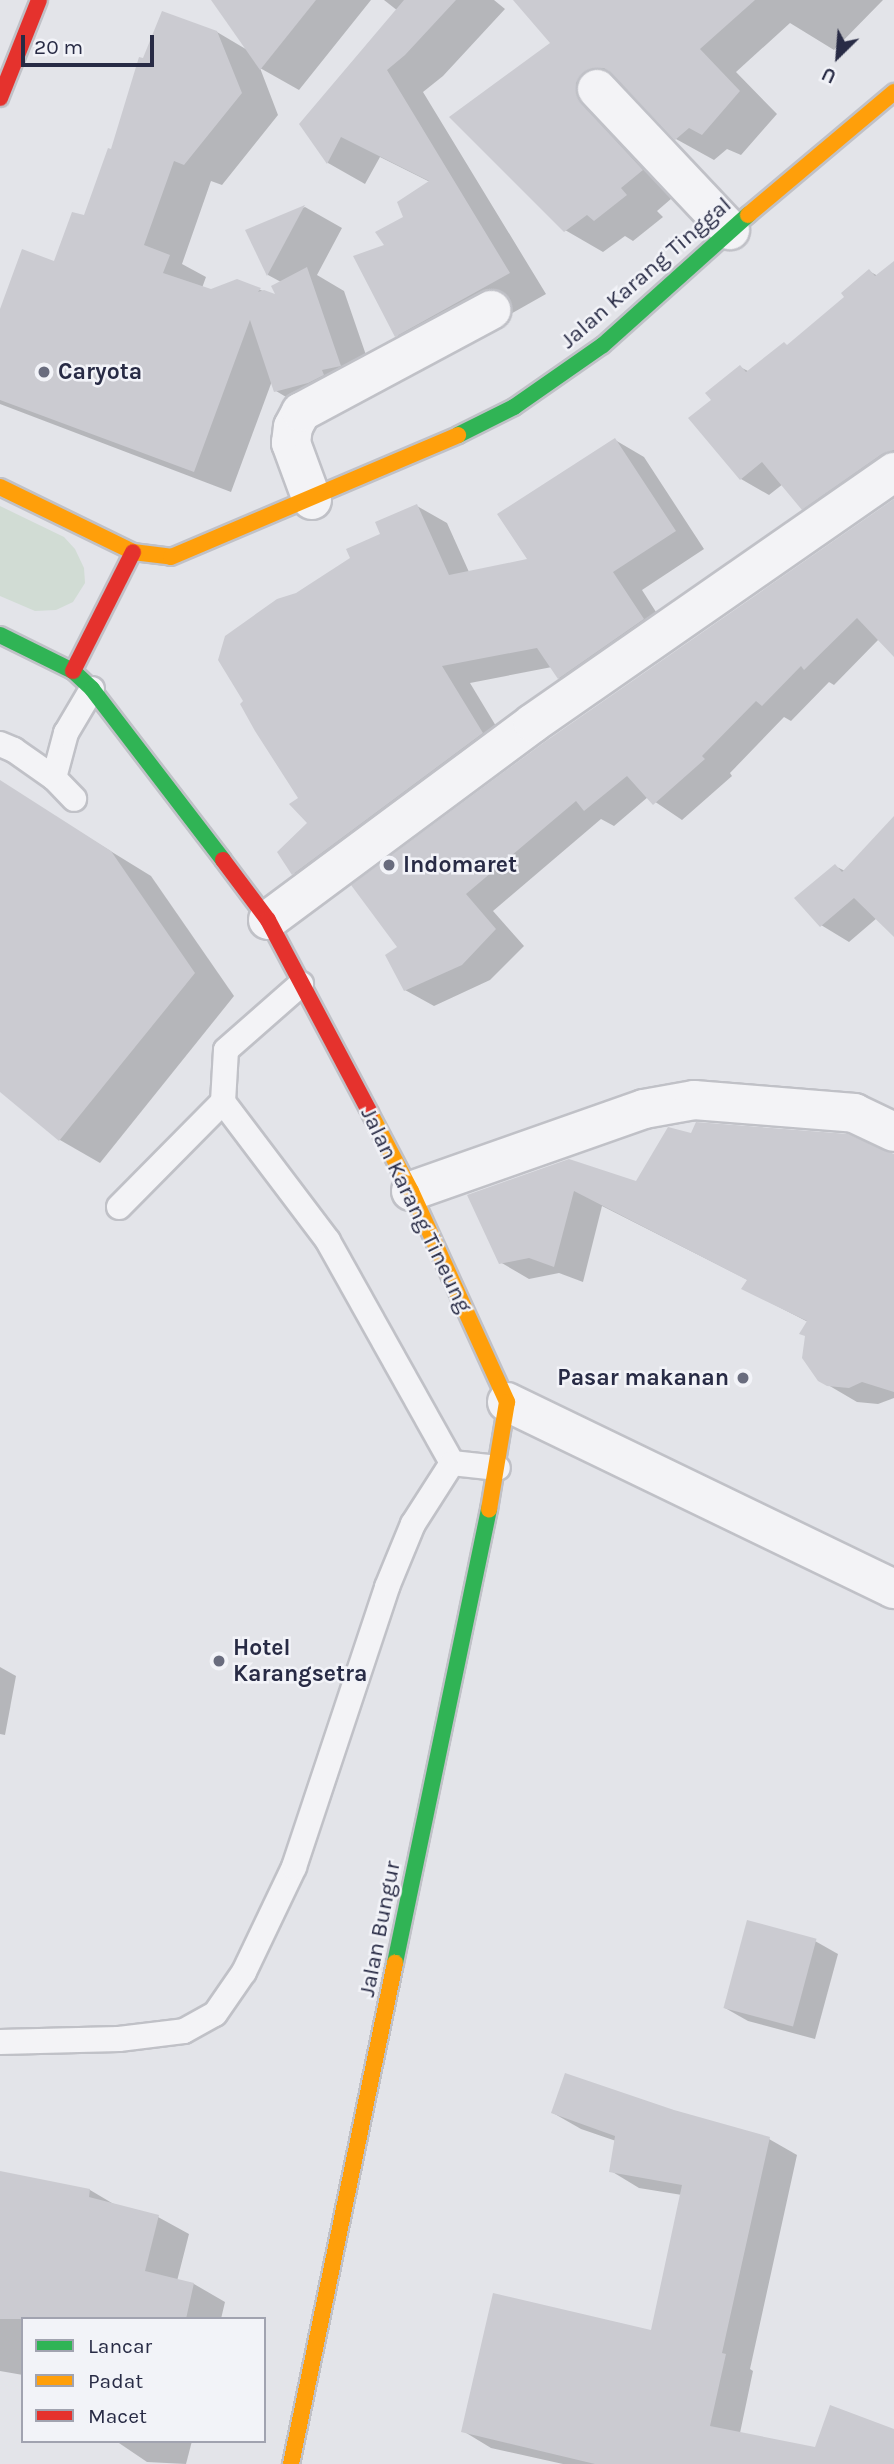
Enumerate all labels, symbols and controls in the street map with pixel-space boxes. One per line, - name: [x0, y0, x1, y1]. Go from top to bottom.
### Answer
- scale bar: [24, 21, 158, 65]
- north arrow: [803, 21, 873, 91]
- text: 20 m: [34, 35, 83, 59]
- text: U: [819, 62, 840, 88]
- street label: Jalan Karang Tinggal: [555, 191, 737, 355]
- place label: Caryota: [58, 358, 142, 386]
- marker: Caryota: [36, 364, 52, 380]
- place label: Indomaret: [403, 851, 517, 879]
- marker: Indomaret: [381, 857, 397, 873]
- street label: Jalan Karang Tineung: [354, 1103, 478, 1317]
- place label: Pasar makanan: [557, 1364, 729, 1392]
- marker: Pasar makanan: [735, 1370, 751, 1386]
- place label: Hotel Karangsetra: [233, 1634, 368, 1688]
- marker: Hotel Karangsetra: [211, 1653, 227, 1669]
- street label: Jalan Bungur: [353, 1859, 407, 1999]
- legend: [21, 2317, 266, 2443]
- text: Lancar: [88, 2334, 152, 2358]
- text: Padat: [88, 2369, 143, 2393]
- text: Macet: [88, 2404, 147, 2428]

